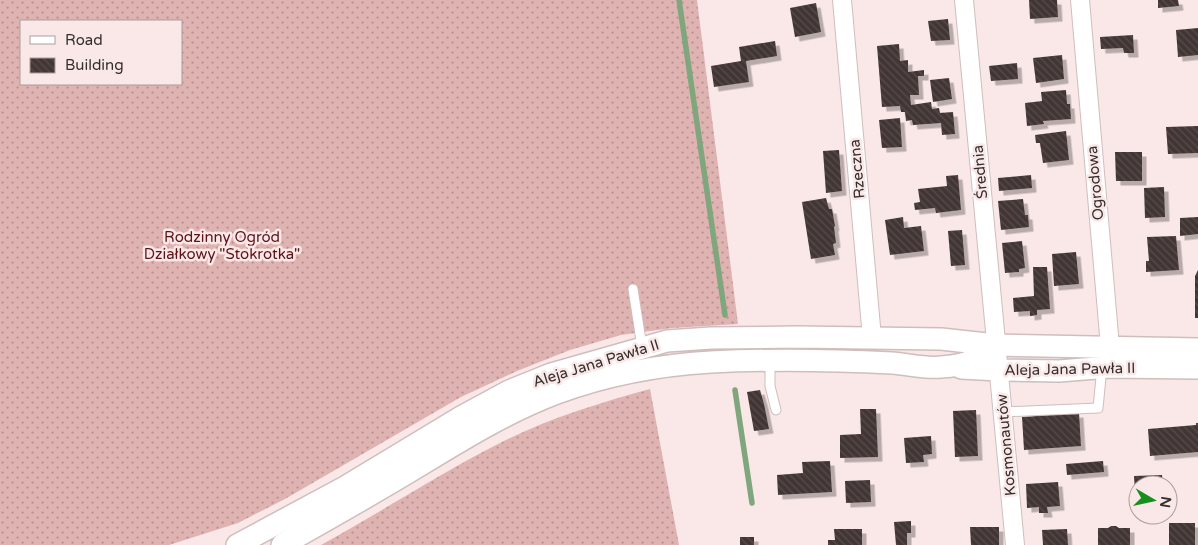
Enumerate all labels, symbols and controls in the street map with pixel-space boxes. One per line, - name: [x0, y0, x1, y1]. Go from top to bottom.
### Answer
- legend: [20, 20, 182, 85]
- text: Road: [65, 31, 103, 49]
- text: Building: [65, 56, 124, 74]
- street label: Rzeczna: [845, 138, 869, 200]
- street label: Średnia: [969, 144, 991, 200]
- street label: Ogrodowa: [1083, 145, 1107, 221]
- park label: Rodzinny Ogród Działkowy "Stokrotka": [144, 228, 300, 263]
- street label: Aleja Jana Pawła II: [531, 335, 661, 391]
- street label: Aleja Jana Pawła II: [1004, 359, 1136, 379]
- street label: Kosmonautów: [993, 393, 1019, 497]
- north arrow: [1128, 475, 1178, 525]
- text: N: [1156, 495, 1175, 509]

